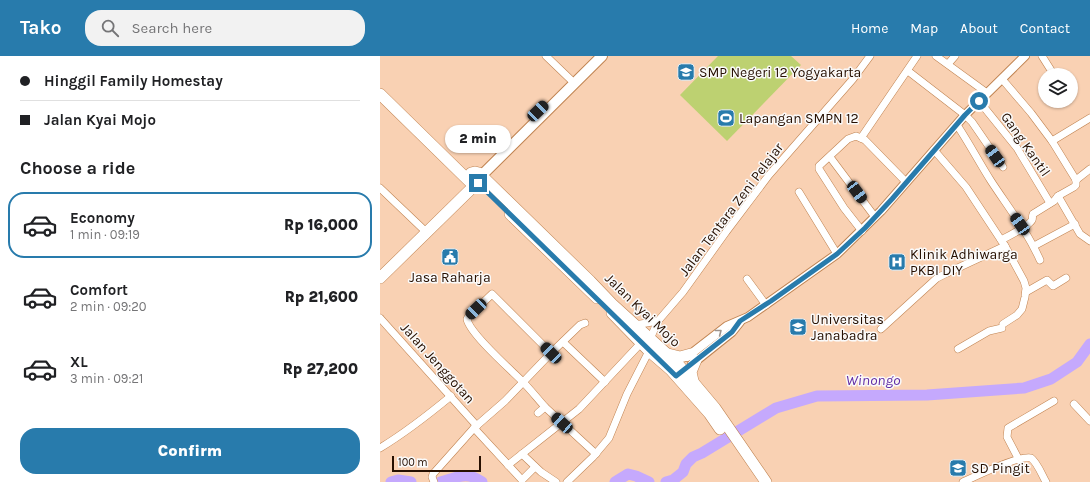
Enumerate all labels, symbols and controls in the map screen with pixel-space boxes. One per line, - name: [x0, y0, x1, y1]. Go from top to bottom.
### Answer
- search box: [85, 10, 365, 46]
- text: Tako: [20, 17, 61, 39]
- icon: search: [99, 17, 121, 39]
- text: Search here: [131, 19, 212, 37]
- text: Home: [851, 20, 888, 37]
- text: Map: [910, 20, 938, 37]
- text: About: [960, 20, 998, 37]
- text: Contact: [1020, 20, 1070, 37]
- school or university icon: SMP Negeri 12 Yogyakarta: [676, 62, 696, 82]
- place label: SMP Negeri 12 Yogyakarta: [699, 64, 861, 81]
- map controls: [1038, 68, 1078, 108]
- button: layers: [1038, 68, 1078, 108]
- text: Hinggil Family Homestay: [44, 72, 223, 90]
- route start: [970, 92, 988, 110]
- car: [525, 98, 551, 124]
- sports icon: Lapangan SMPN 12: [716, 108, 736, 128]
- street label: Gang Kantil: [997, 109, 1054, 180]
- place label: Lapangan SMPN 12: [739, 110, 859, 127]
- text: Jalan Kyai Mojo: [44, 111, 156, 129]
- callout: 2 min: [445, 125, 511, 153]
- text: 2 min: [459, 131, 497, 146]
- street label: Jalan Tentara Zeni Pelajar: [676, 139, 788, 279]
- car: [983, 143, 1007, 169]
- text: Choose a ride: [20, 157, 135, 179]
- route end: [469, 174, 487, 192]
- car: [845, 179, 869, 205]
- icon: car: [22, 207, 58, 243]
- text: Economy: [70, 209, 135, 227]
- car: [1008, 211, 1032, 237]
- text: Rp 16,000: [284, 216, 358, 234]
- text: 1 min · 09:19: [70, 227, 140, 242]
- place label: Klinik Adhiwarga PKBI DIY: [910, 246, 1018, 279]
- public building icon: Jasa Raharja: [440, 247, 460, 267]
- hospital icon: Klinik Adhiwarga PKBI DIY: [887, 252, 907, 272]
- place label: Jasa Raharja: [409, 269, 491, 286]
- street label: Jalan Kyai Mojo: [601, 270, 684, 351]
- icon: car: [22, 279, 58, 315]
- text: Comfort: [70, 281, 128, 299]
- text: Rp 21,600: [285, 288, 358, 306]
- car: [463, 296, 489, 322]
- text: 2 min · 09:20: [70, 299, 147, 314]
- place label: Universitas Janabadra: [811, 311, 884, 344]
- school or university icon: Universitas Janabadra: [788, 317, 808, 337]
- street label: Jalan Jenggotan: [397, 319, 478, 407]
- one-way arrow: [715, 330, 722, 337]
- car: [538, 340, 564, 366]
- icon: car: [22, 351, 58, 387]
- text: XL: [70, 353, 88, 371]
- text: Rp 27,200: [283, 360, 358, 378]
- text: 3 min · 09:21: [70, 371, 143, 386]
- water label: Winongo: [846, 371, 901, 389]
- car: [549, 411, 575, 435]
- button: Confirm: [20, 428, 360, 474]
- scale bar: [392, 454, 481, 473]
- text: 100 m: [398, 456, 428, 469]
- school or university icon: SD Pingit: [948, 458, 968, 478]
- place label: SD Pingit: [971, 460, 1030, 477]

